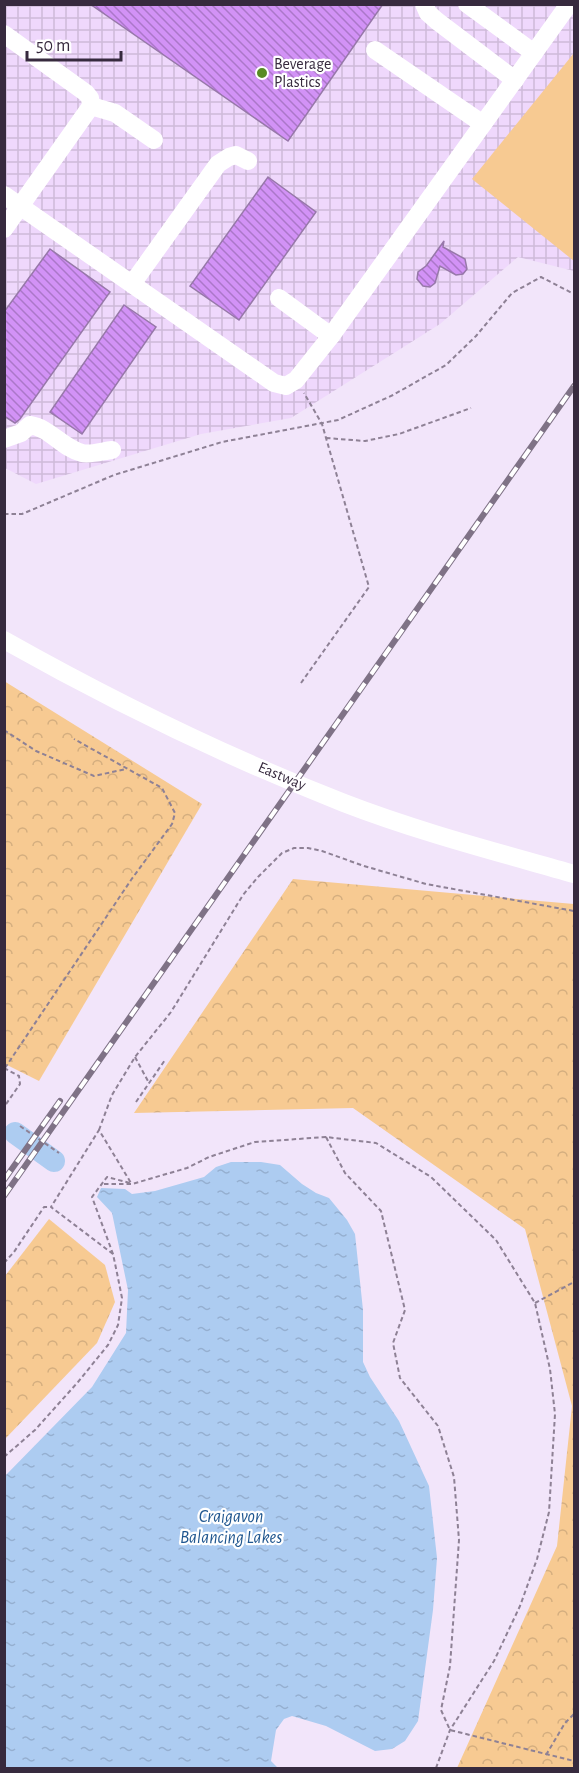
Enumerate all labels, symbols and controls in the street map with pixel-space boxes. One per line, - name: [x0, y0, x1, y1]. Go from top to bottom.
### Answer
- scale bar: [27, 24, 122, 62]
- text: 50 m: [36, 37, 70, 55]
- place label: Beverage Plastics: [274, 56, 331, 90]
- marker: Beverage Plastics: [255, 66, 269, 80]
- street label: Eastway: [255, 759, 308, 794]
- water label: Craigavon Balancing Lakes: [180, 1508, 282, 1547]

